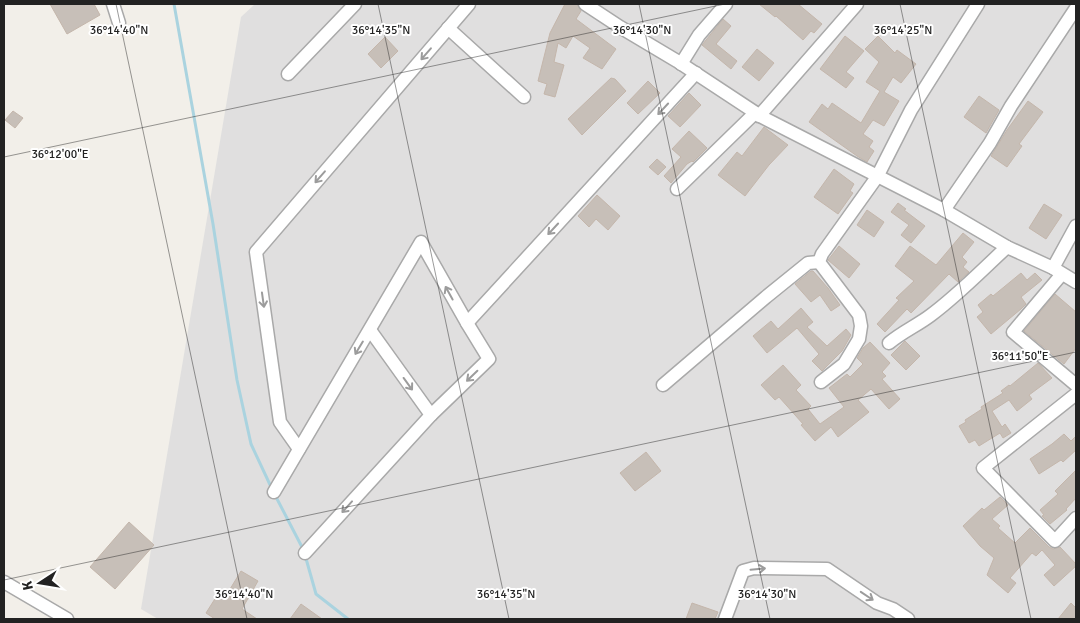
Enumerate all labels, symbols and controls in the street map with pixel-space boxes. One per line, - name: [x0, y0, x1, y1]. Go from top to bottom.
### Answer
- text: 36°14'40"N: [90, 23, 148, 38]
- text: 36°14'35"N: [352, 23, 410, 38]
- text: 36°14'30"N: [613, 23, 671, 38]
- text: 36°14'25"N: [874, 23, 932, 38]
- one-way arrow: [420, 47, 432, 60]
- one-way arrow: [657, 103, 669, 116]
- text: 36°12'00"E: [31, 147, 89, 162]
- one-way arrow: [315, 170, 326, 183]
- one-way arrow: [547, 223, 559, 235]
- one-way arrow: [444, 286, 454, 300]
- one-way arrow: [258, 292, 268, 308]
- one-way arrow: [353, 340, 363, 354]
- text: 36°11'50"E: [991, 349, 1049, 364]
- one-way arrow: [465, 370, 478, 382]
- one-way arrow: [403, 377, 413, 391]
- one-way arrow: [341, 500, 353, 513]
- north arrow: [15, 558, 65, 608]
- one-way arrow: [749, 564, 765, 574]
- text: K: [18, 579, 37, 592]
- text: 36°14'40"N: [215, 587, 273, 602]
- text: 36°14'35"N: [477, 587, 535, 602]
- text: 36°14'30"N: [738, 587, 796, 602]
- one-way arrow: [859, 591, 873, 601]

